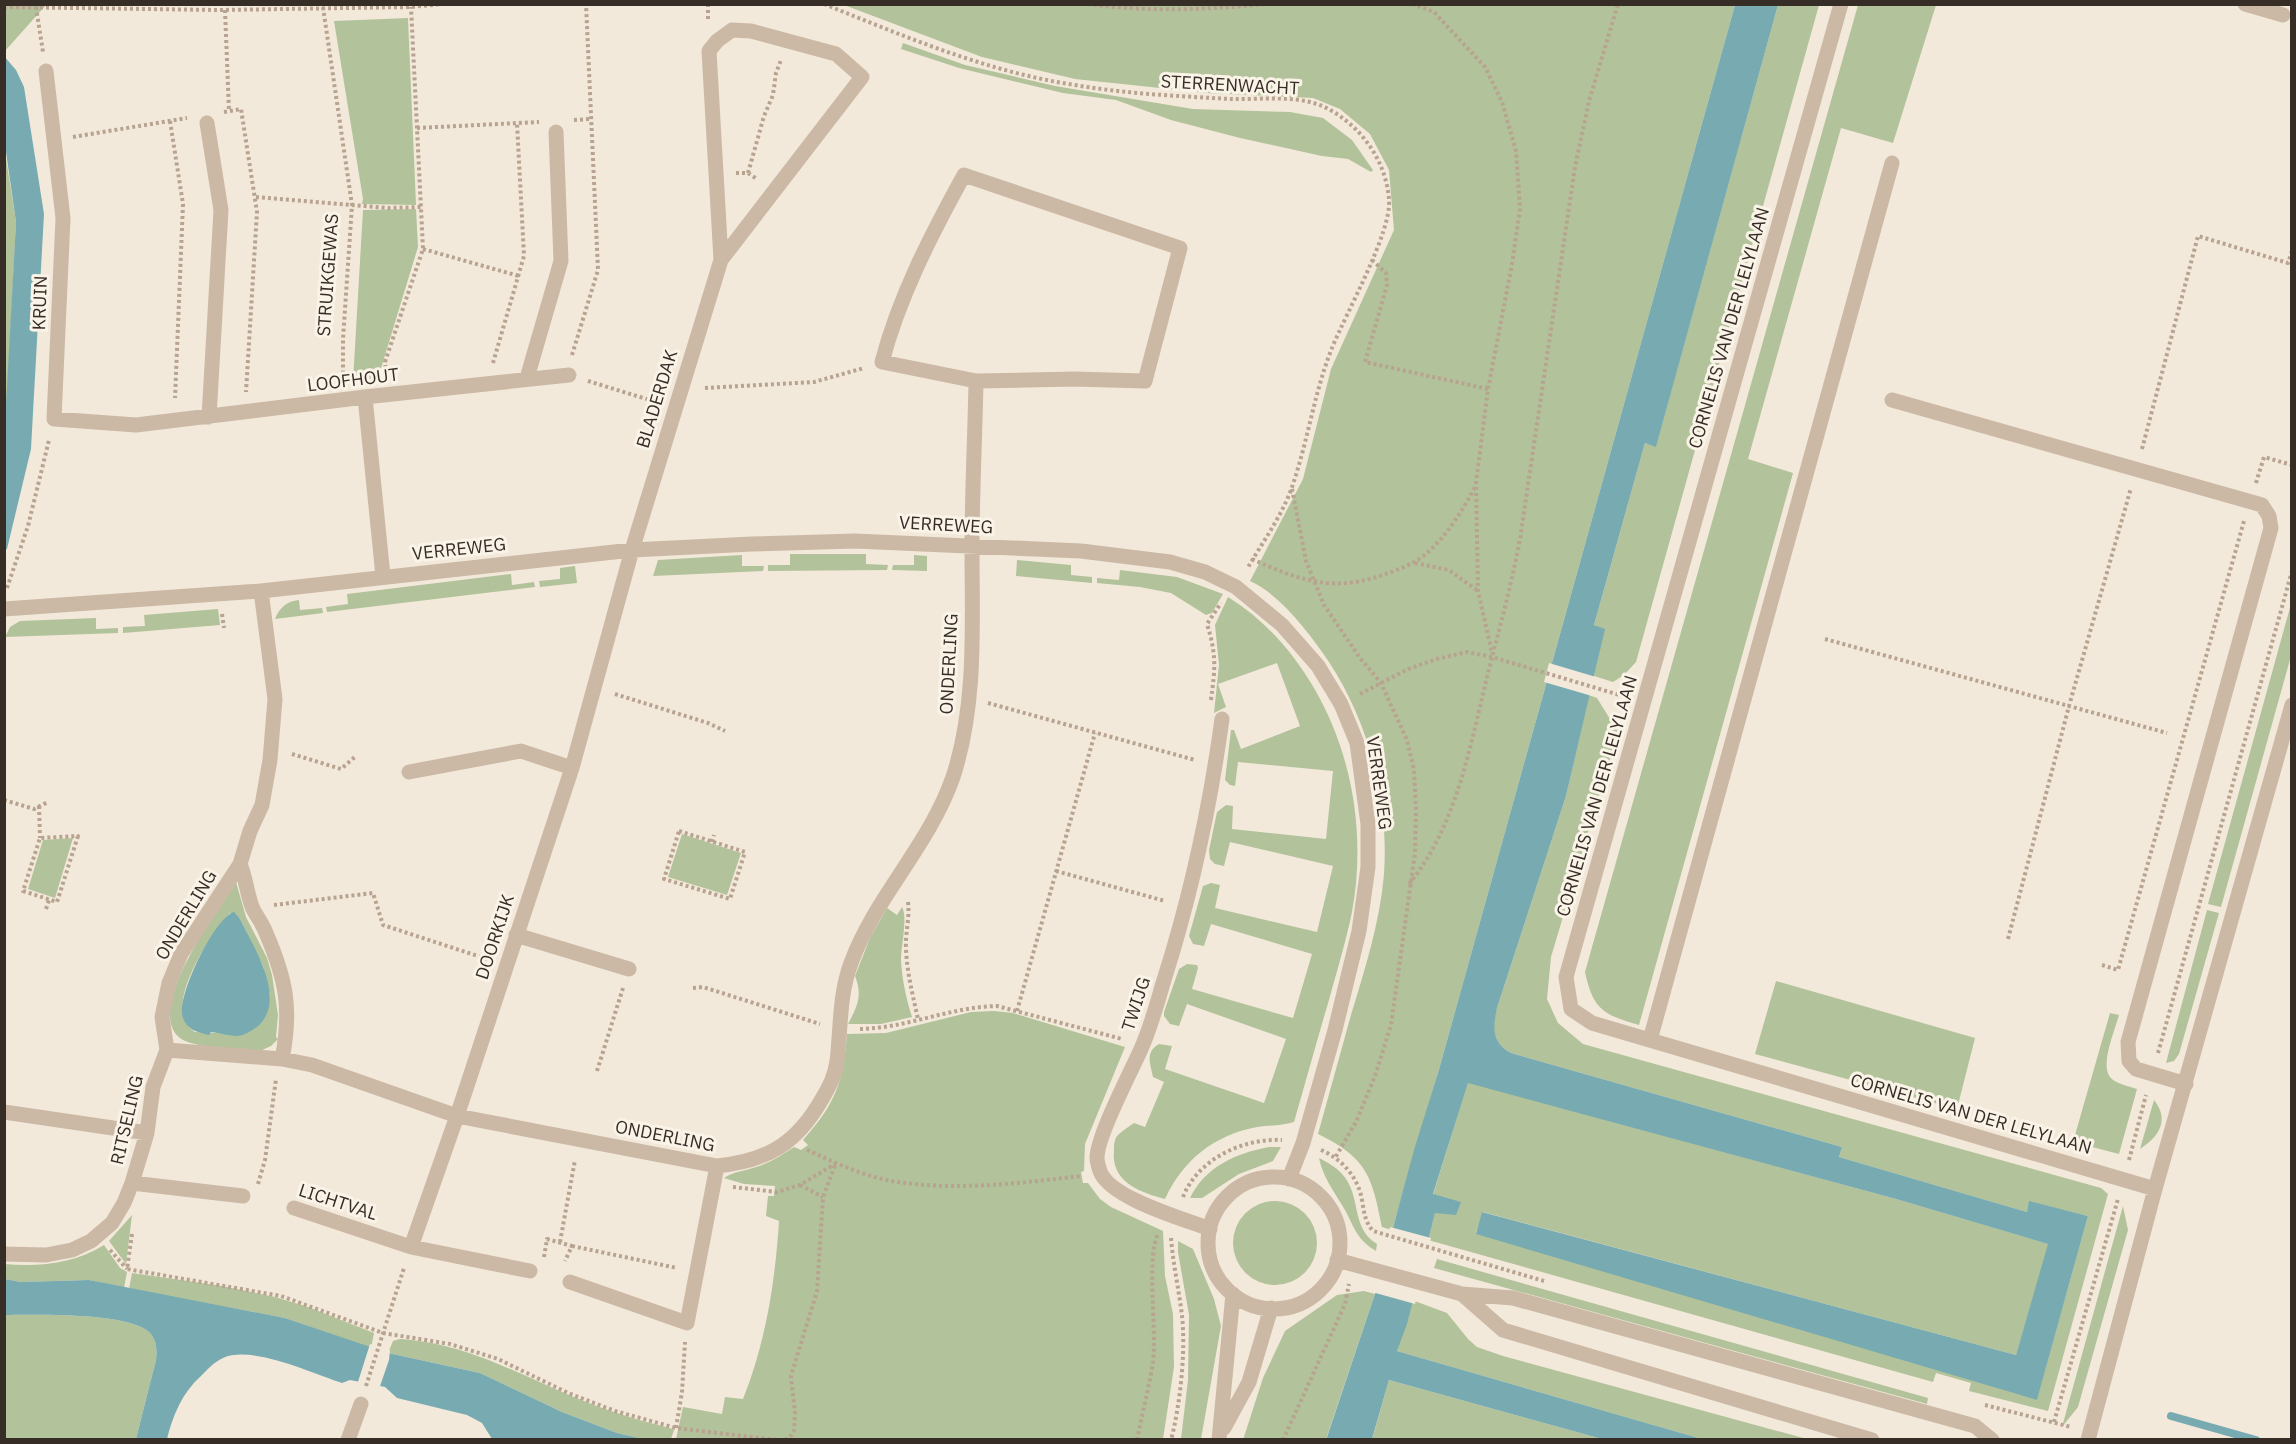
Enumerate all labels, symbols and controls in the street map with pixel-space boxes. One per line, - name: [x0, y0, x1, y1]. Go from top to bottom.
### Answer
- street label: STERRENWACHT: [1160, 69, 1300, 100]
- street label: CORNELIS VAN DER LELYLAAN: [1683, 205, 1774, 451]
- street label: STRUIKGEWAS: [312, 213, 343, 337]
- street label: KRUIN: [27, 275, 52, 331]
- street label: BLADERDAK: [631, 346, 683, 451]
- street label: LOOFHOUT: [306, 362, 400, 397]
- street label: VERREWEG: [898, 511, 994, 538]
- street label: VERREWEG: [411, 532, 507, 565]
- street label: ONDERLING: [934, 613, 963, 715]
- street label: CORNELIS VAN DER LELYLAAN: [1551, 673, 1642, 919]
- street label: VERREWEG: [1362, 735, 1397, 831]
- street label: ONDERLING: [150, 866, 221, 964]
- street label: DOORKIJK: [470, 891, 519, 982]
- street label: TWIJG: [1116, 974, 1155, 1034]
- street label: CORNELIS VAN DER LELYLAAN: [1848, 1068, 2094, 1159]
- street label: RITSELING: [105, 1073, 148, 1167]
- street label: ONDERLING: [613, 1115, 717, 1156]
- street label: LICHTVAL: [296, 1178, 380, 1225]

